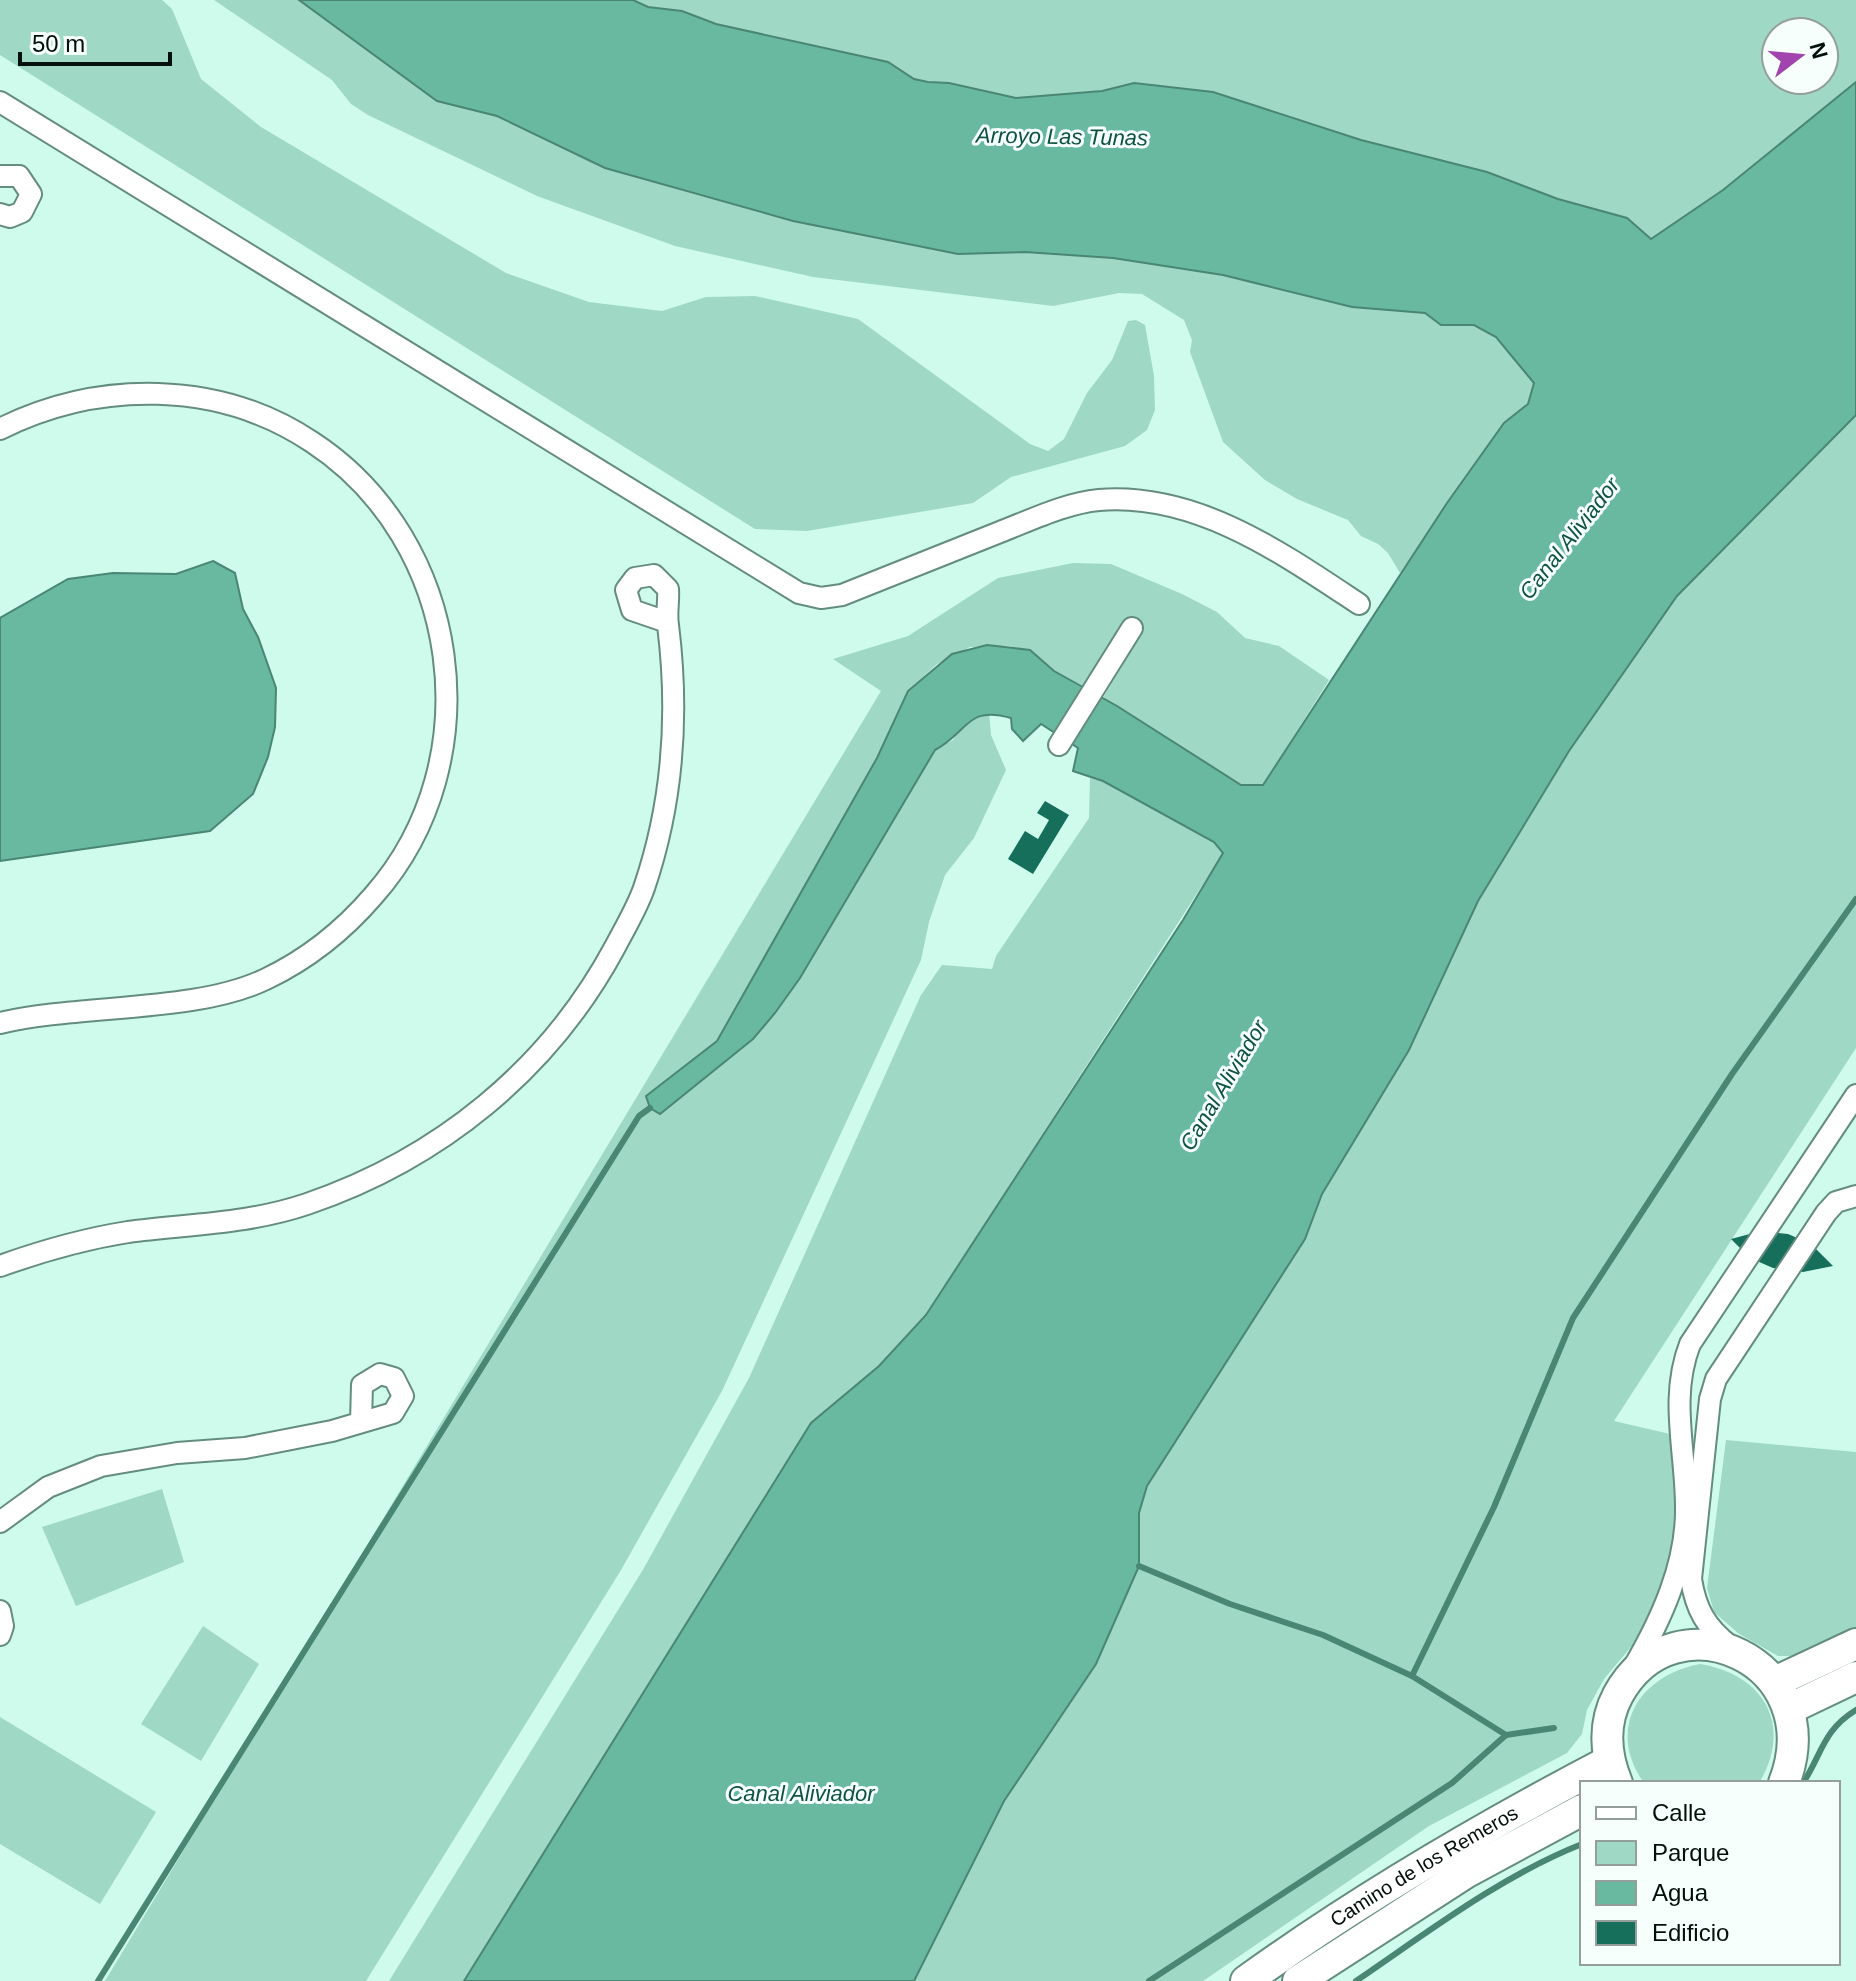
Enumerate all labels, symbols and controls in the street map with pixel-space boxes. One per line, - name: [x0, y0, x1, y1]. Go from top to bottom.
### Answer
- scale bar: [20, 16, 170, 66]
- north arrow: [1760, 16, 1840, 96]
- text: 50 m: [32, 30, 85, 57]
- text: N: [1805, 40, 1833, 62]
- water label: Arroyo Las Tunas: [974, 122, 1148, 150]
- water label: Canal Aliviador: [1514, 471, 1626, 604]
- water label: Canal Aliviador: [1175, 1014, 1273, 1155]
- water label: Canal Aliviador: [727, 1781, 876, 1806]
- legend: [1580, 1781, 1840, 1965]
- text: Calle: [1652, 1799, 1707, 1826]
- street label: Camino de los Remeros: [1326, 1801, 1522, 1931]
- text: Parque: [1652, 1839, 1729, 1866]
- text: Agua: [1652, 1879, 1709, 1906]
- text: Edificio: [1652, 1919, 1729, 1946]

